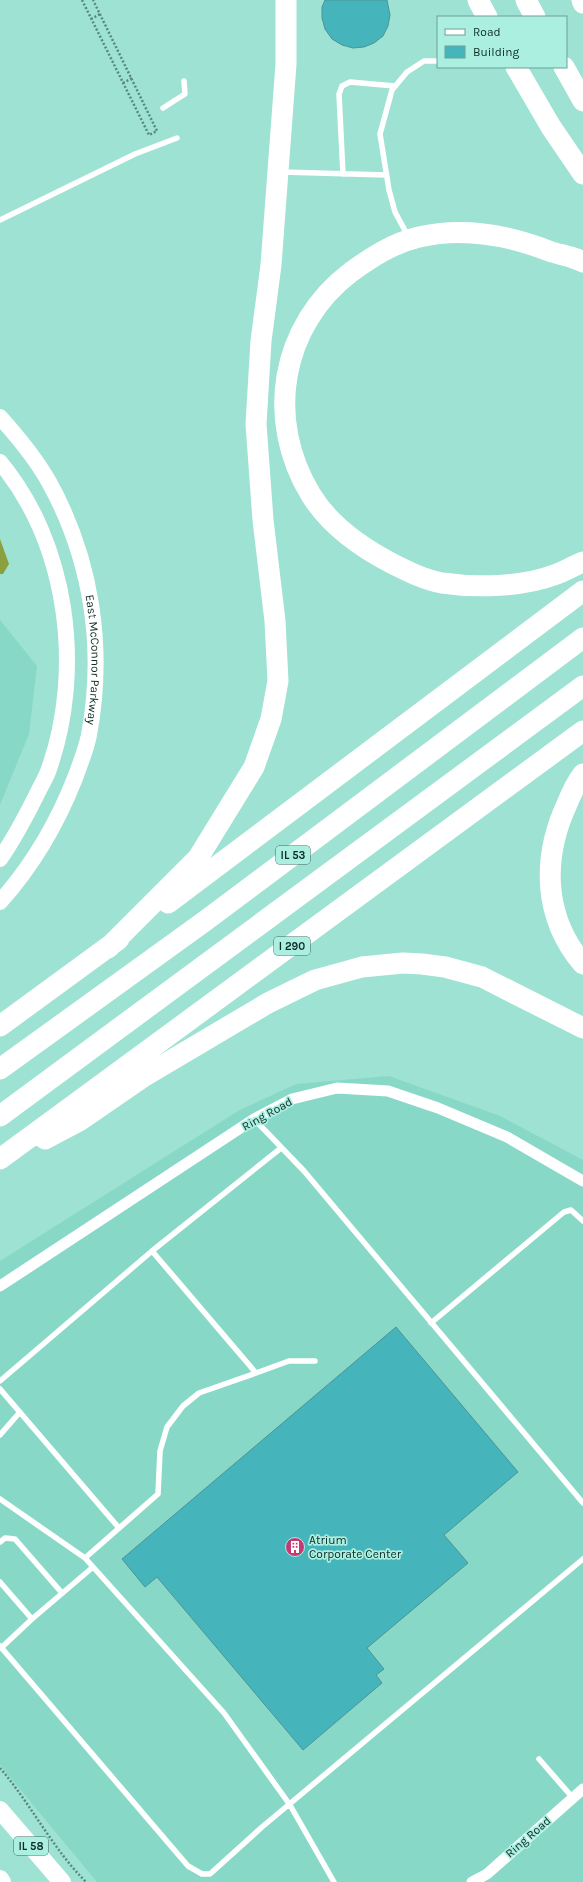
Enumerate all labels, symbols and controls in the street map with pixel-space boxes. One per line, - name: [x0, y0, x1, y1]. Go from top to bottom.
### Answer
- legend: [437, 16, 567, 68]
- text: Road: [473, 25, 501, 39]
- text: Building: [473, 45, 520, 59]
- street label: East McConnor Parkway: [82, 593, 103, 726]
- road number: IL 53: [276, 846, 310, 864]
- road number: I 290: [274, 937, 310, 955]
- street label: Ring Road: [239, 1094, 295, 1134]
- place label: Atrium Corporate Center: [309, 1533, 402, 1561]
- building icon: Atrium Corporate Center: [284, 1536, 306, 1558]
- street label: Ring Road: [502, 1814, 554, 1860]
- road number: IL 58: [14, 1837, 48, 1855]

